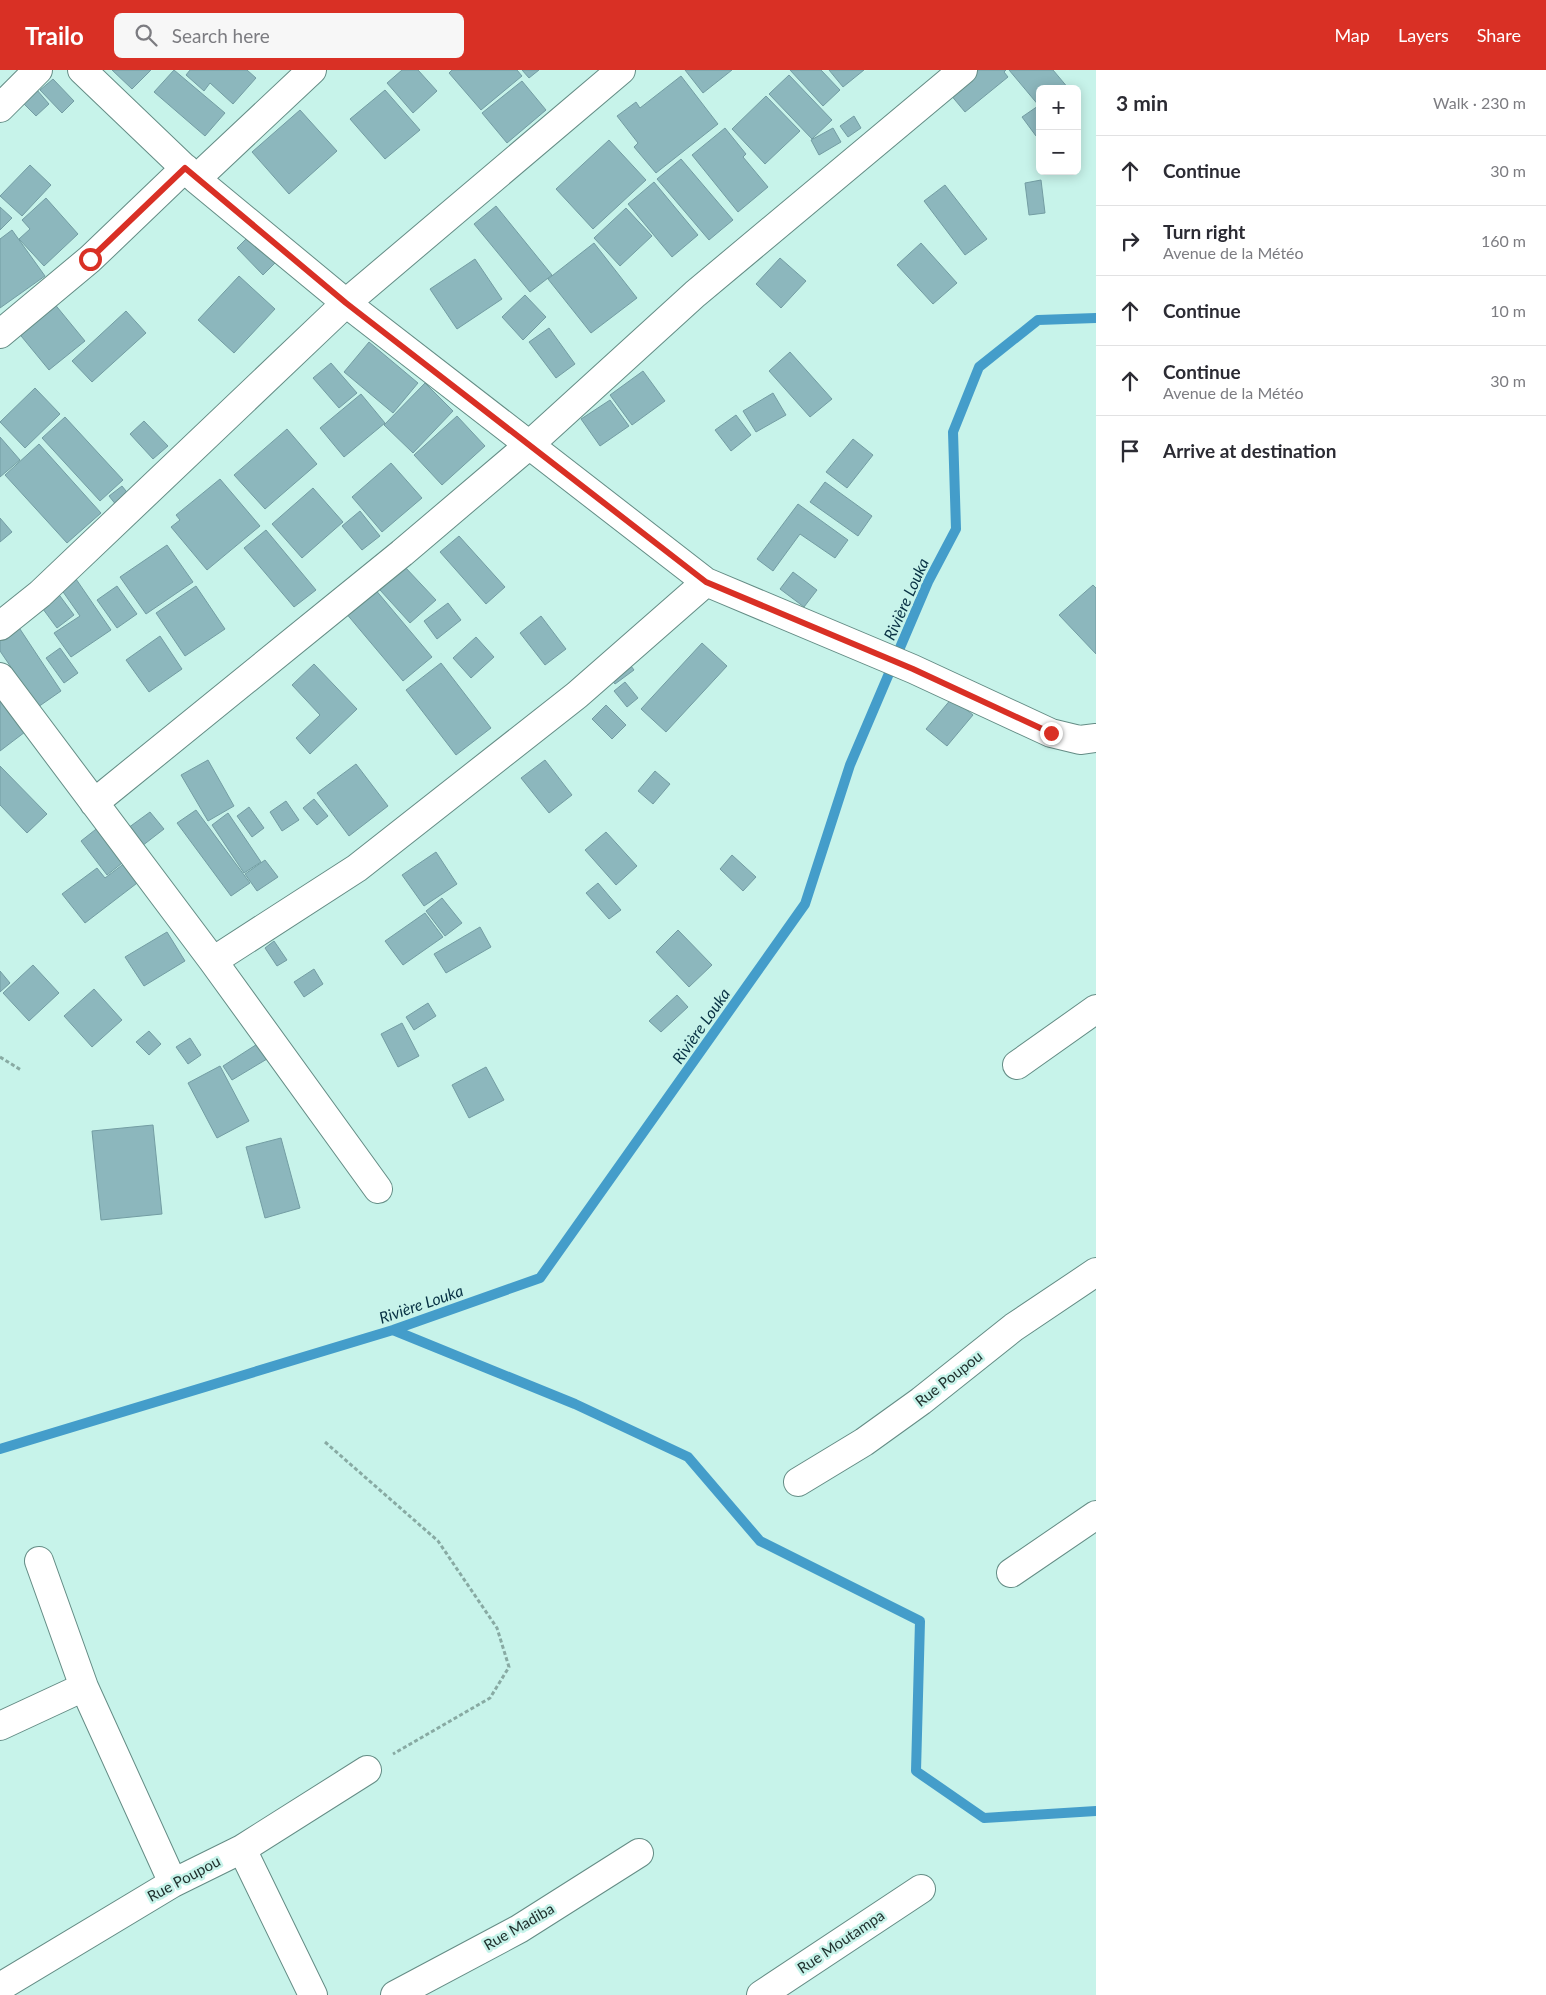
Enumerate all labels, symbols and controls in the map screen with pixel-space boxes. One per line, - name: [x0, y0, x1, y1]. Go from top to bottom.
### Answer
- search box: [114, 13, 464, 58]
- text: Trailo: [25, 21, 84, 50]
- icon: search: [132, 21, 160, 49]
- text: Search here: [172, 24, 270, 47]
- text: Map: [1334, 24, 1370, 46]
- text: Layers: [1398, 24, 1449, 46]
- text: Share: [1477, 24, 1521, 46]
- map controls: [1036, 85, 1081, 175]
- button: +: [1036, 85, 1081, 130]
- text: 3 min: [1116, 90, 1168, 115]
- text: Walk · 230 m: [1433, 93, 1526, 112]
- button: −: [1036, 130, 1081, 175]
- icon: ahead: [1116, 157, 1144, 185]
- text: Continue: [1163, 159, 1241, 182]
- text: 30 m: [1490, 161, 1526, 180]
- text: Turn right: [1163, 220, 1245, 243]
- icon: right: [1116, 227, 1144, 255]
- text: 160 m: [1481, 231, 1526, 250]
- text: Avenue de la Météo: [1163, 243, 1304, 262]
- route start: [79, 248, 102, 271]
- icon: ahead: [1116, 297, 1144, 325]
- text: Continue: [1163, 299, 1241, 322]
- text: 10 m: [1490, 301, 1526, 320]
- text: Continue: [1163, 360, 1241, 383]
- icon: ahead: [1116, 367, 1144, 395]
- text: 30 m: [1490, 371, 1526, 390]
- text: Avenue de la Météo: [1163, 383, 1304, 402]
- icon: arrive: [1116, 437, 1144, 465]
- text: Arrive at destination: [1163, 439, 1336, 462]
- water label: Rivière Louka: [879, 555, 932, 643]
- route end: [1040, 722, 1063, 745]
- water label: Rivière Louka: [668, 984, 734, 1067]
- water label: Rivière Louka: [376, 1280, 465, 1327]
- street label: Rue Poupou: [911, 1347, 985, 1410]
- street label: Rue Poupou: [144, 1851, 223, 1905]
- street label: Rue Madiba: [480, 1899, 557, 1953]
- street label: Rue Moutampa: [794, 1906, 887, 1977]

